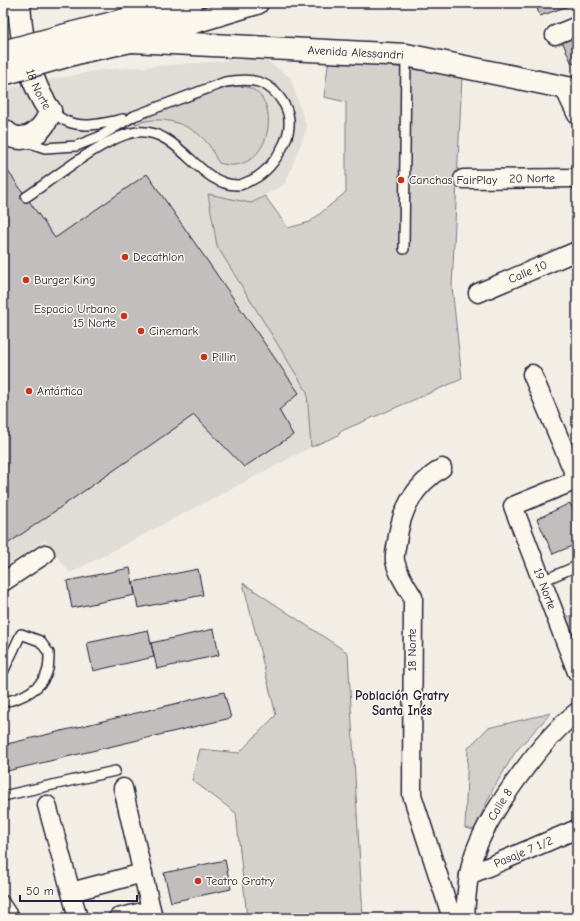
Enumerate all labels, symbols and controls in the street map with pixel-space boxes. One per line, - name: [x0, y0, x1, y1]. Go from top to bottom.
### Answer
- street label: Avenida Alessandri: [307, 43, 404, 62]
- street label: 18 Norte: [23, 67, 54, 112]
- street label: 20 Norte: [509, 171, 555, 186]
- place label: Canchas FairPlay: [409, 173, 498, 187]
- marker: Canchas FairPlay: [396, 175, 406, 185]
- place label: Decathlon: [133, 250, 184, 264]
- marker: Decathlon: [120, 252, 130, 262]
- street label: Calle 10: [506, 257, 549, 286]
- place label: Burger King: [34, 273, 96, 287]
- marker: Burger King: [21, 275, 31, 285]
- place label: Espacio Urbano 15 Norte: [34, 302, 116, 330]
- marker: Espacio Urbano 15 Norte: [119, 311, 129, 321]
- place label: Cinemark: [149, 324, 199, 338]
- marker: Cinemark: [136, 326, 146, 336]
- place label: Pillin: [212, 350, 236, 364]
- marker: Pillin: [199, 352, 209, 362]
- place label: Antártica: [37, 384, 83, 398]
- marker: Antártica: [24, 386, 34, 396]
- street label: 19 Norte: [531, 566, 559, 612]
- street label: 18 Norte: [405, 628, 419, 672]
- district label: Población Gratry Santa Inés: [355, 688, 449, 718]
- street label: Calle 8: [485, 786, 515, 823]
- street label: Pasaje 7 1/2: [492, 833, 555, 871]
- place label: Teatro Gratry: [206, 874, 275, 888]
- marker: Teatro Gratry: [193, 876, 203, 886]
- scale bar: [20, 877, 137, 903]
- text: 50 m: [26, 884, 54, 898]

